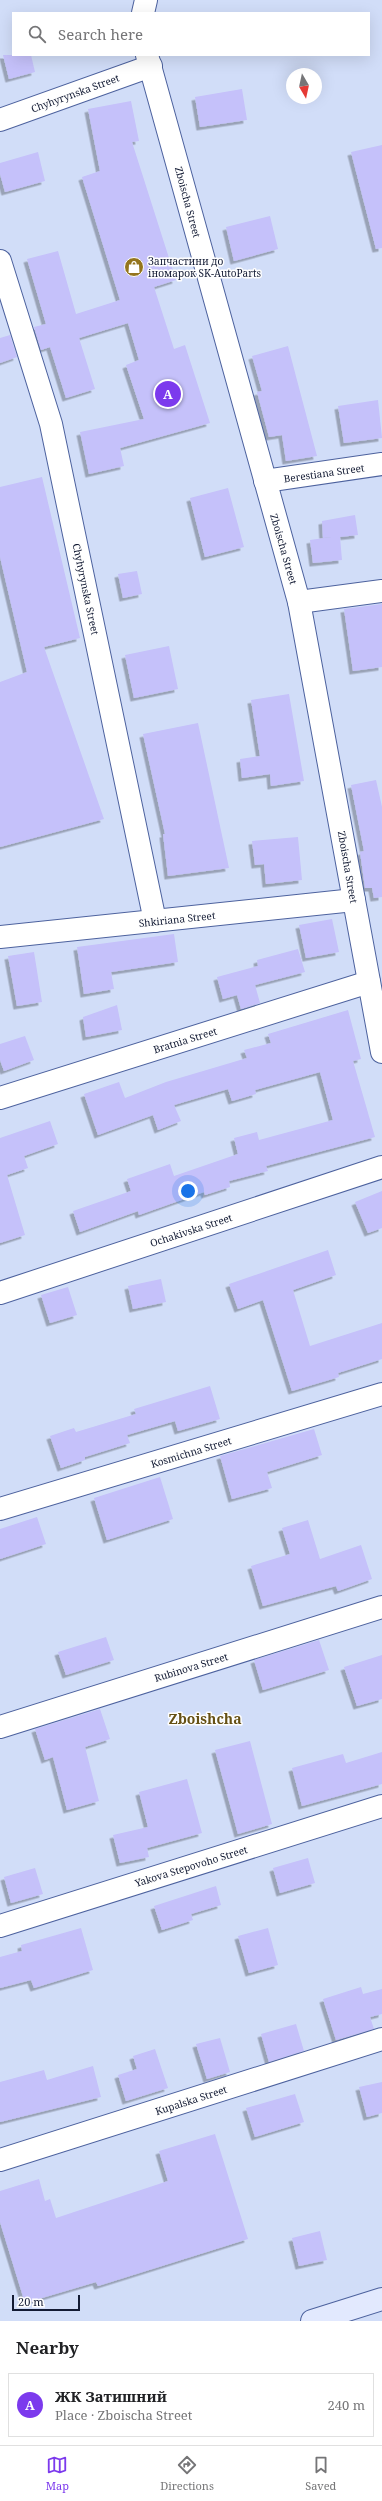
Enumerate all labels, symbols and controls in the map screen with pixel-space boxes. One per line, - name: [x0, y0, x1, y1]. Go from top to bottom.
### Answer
- search box: [12, 12, 370, 56]
- icon: search: [26, 23, 48, 45]
- text: Search here: [58, 24, 143, 44]
- north arrow: [286, 68, 322, 104]
- street label: Chyhyrynska Street: [29, 70, 122, 115]
- street label: Zboischa Street: [172, 165, 204, 239]
- place label: Запчастини до іномарок SK-AutoParts: [148, 254, 261, 280]
- shop icon: Запчастини до іномарок SK-AutoParts: [123, 256, 145, 278]
- pin: A: [155, 379, 181, 409]
- street label: Berestiana Street: [283, 460, 366, 486]
- street label: Zboischa Street: [267, 512, 301, 586]
- street label: Chyhyrynska Street: [69, 542, 103, 636]
- street label: Zboischa Street: [335, 830, 361, 905]
- street label: Shkiriana Street: [138, 908, 216, 930]
- street label: Bratnia Street: [151, 1024, 219, 1056]
- your location: [178, 1181, 198, 1201]
- street label: Ochakivska Street: [148, 1210, 234, 1250]
- street label: Kosmichna Street: [149, 1433, 233, 1471]
- street label: Rubinova Street: [152, 1649, 230, 1685]
- district label: Zboishcha: [168, 1709, 242, 1728]
- street label: Yakova Stepovoho Street: [132, 1842, 249, 1890]
- street label: Kupalska Street: [153, 2082, 229, 2118]
- scale bar: [12, 2293, 80, 2312]
- text: 20 m: [18, 2294, 44, 2309]
- text: Nearby: [16, 2336, 79, 2359]
- text: ЖК Затишний: [55, 2386, 167, 2406]
- text: A: [25, 2396, 35, 2414]
- text: 240 m: [328, 2396, 365, 2414]
- text: Place · Zboischa Street: [55, 2406, 192, 2424]
- tab: Map: [46, 2454, 69, 2493]
- tab: Directions: [160, 2454, 214, 2493]
- tab: Saved: [305, 2454, 336, 2493]

